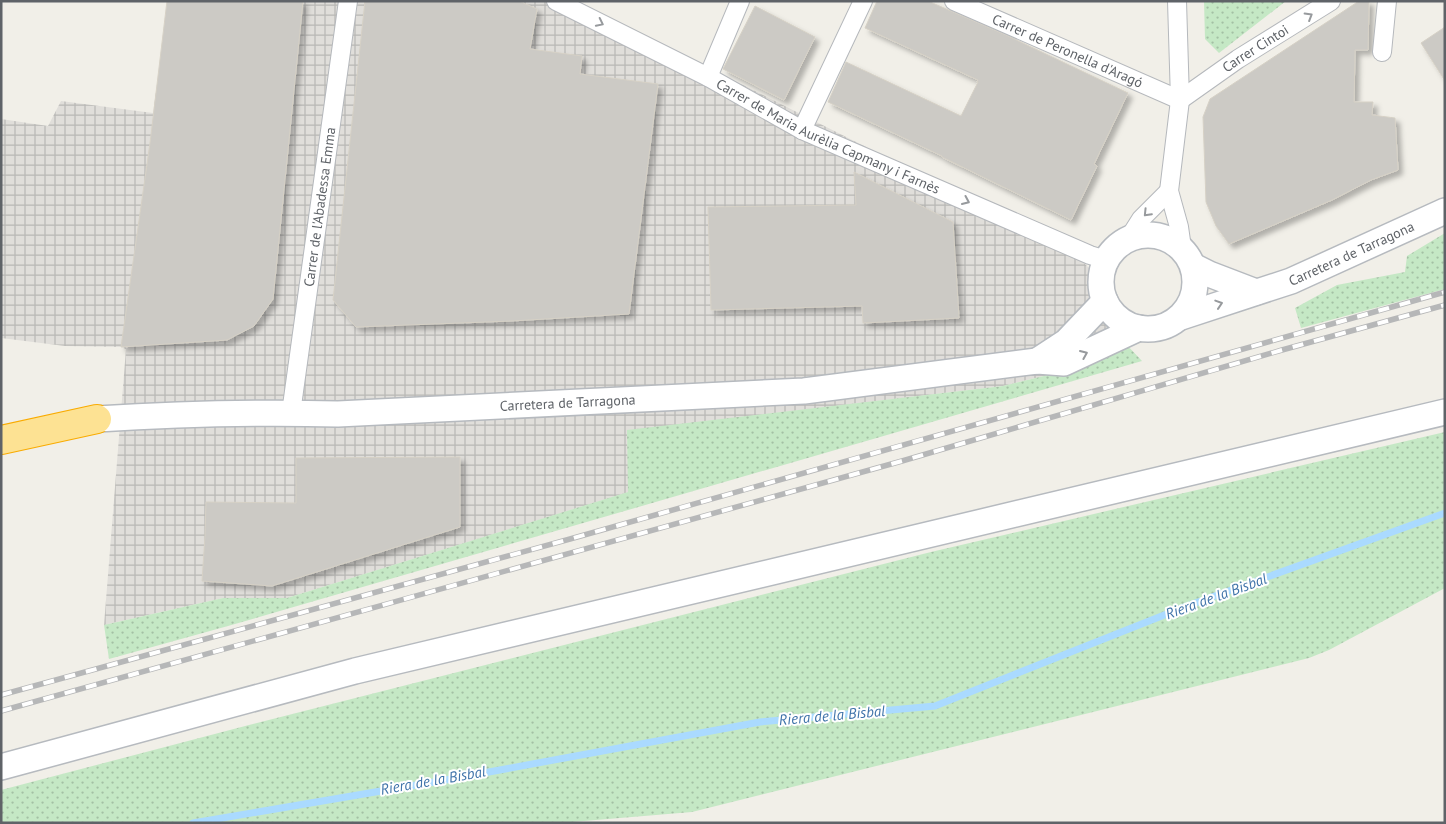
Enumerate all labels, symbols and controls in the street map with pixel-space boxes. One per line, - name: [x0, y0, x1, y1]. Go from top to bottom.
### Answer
- street label: Carrer de Peronella d'Aragó: [989, 10, 1146, 92]
- one-way arrow: [1303, 12, 1312, 22]
- one-way arrow: [594, 17, 603, 27]
- street label: Carrer Cintoi: [1219, 21, 1292, 76]
- street label: Carrer de Maria Aurèlia Capmany i Farnès: [713, 74, 943, 198]
- street label: Carrer de l'Abadessa Emma: [300, 126, 339, 288]
- one-way arrow: [961, 195, 970, 206]
- one-way arrow: [1144, 207, 1153, 216]
- street label: Carretera de Tarragona: [1286, 217, 1417, 290]
- one-way arrow: [1214, 300, 1222, 310]
- one-way arrow: [1079, 350, 1088, 360]
- street label: Carretera de Tarragona: [499, 390, 636, 415]
- water label: Riera de la Bisbal: [1163, 569, 1269, 623]
- water label: Riera de la Bisbal: [778, 701, 886, 729]
- water label: Riera de la Bisbal: [379, 761, 487, 799]

